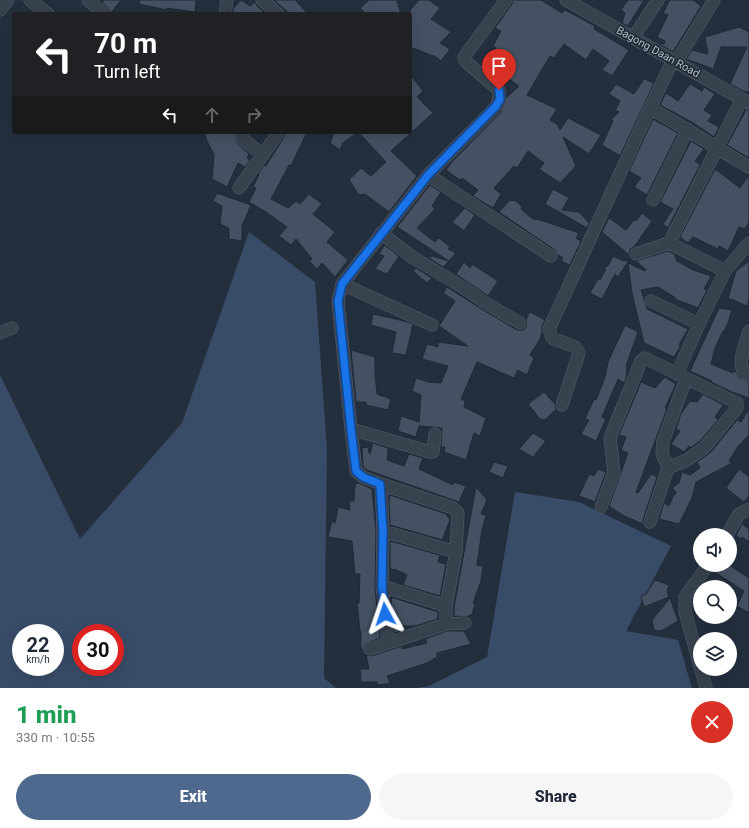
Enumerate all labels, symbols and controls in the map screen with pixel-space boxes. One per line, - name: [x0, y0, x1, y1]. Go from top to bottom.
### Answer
- street label: Bagong Daan Road: [614, 24, 702, 80]
- text: 70 m: [94, 27, 157, 60]
- icon: left: [28, 28, 80, 80]
- pin: [482, 49, 516, 90]
- icon: arrive: [488, 55, 510, 77]
- text: Turn left: [94, 61, 160, 82]
- icon: left: [159, 104, 181, 126]
- icon: ahead: [201, 104, 223, 126]
- icon: right: [243, 104, 265, 126]
- map controls: [693, 528, 737, 676]
- button: sound: [693, 528, 737, 572]
- button: search: [693, 580, 737, 624]
- position arrow: [364, 593, 406, 635]
- speed limit sign: 30: [72, 624, 124, 676]
- button: layers: [693, 632, 737, 676]
- text: 22: [27, 633, 49, 657]
- text: km/h: [26, 654, 50, 665]
- text: 1 min: [16, 701, 77, 729]
- button: close: [691, 701, 733, 743]
- text: 330 m · 10:55: [16, 730, 95, 745]
- button: Exit: [16, 774, 371, 820]
- button: Share: [379, 774, 733, 820]

